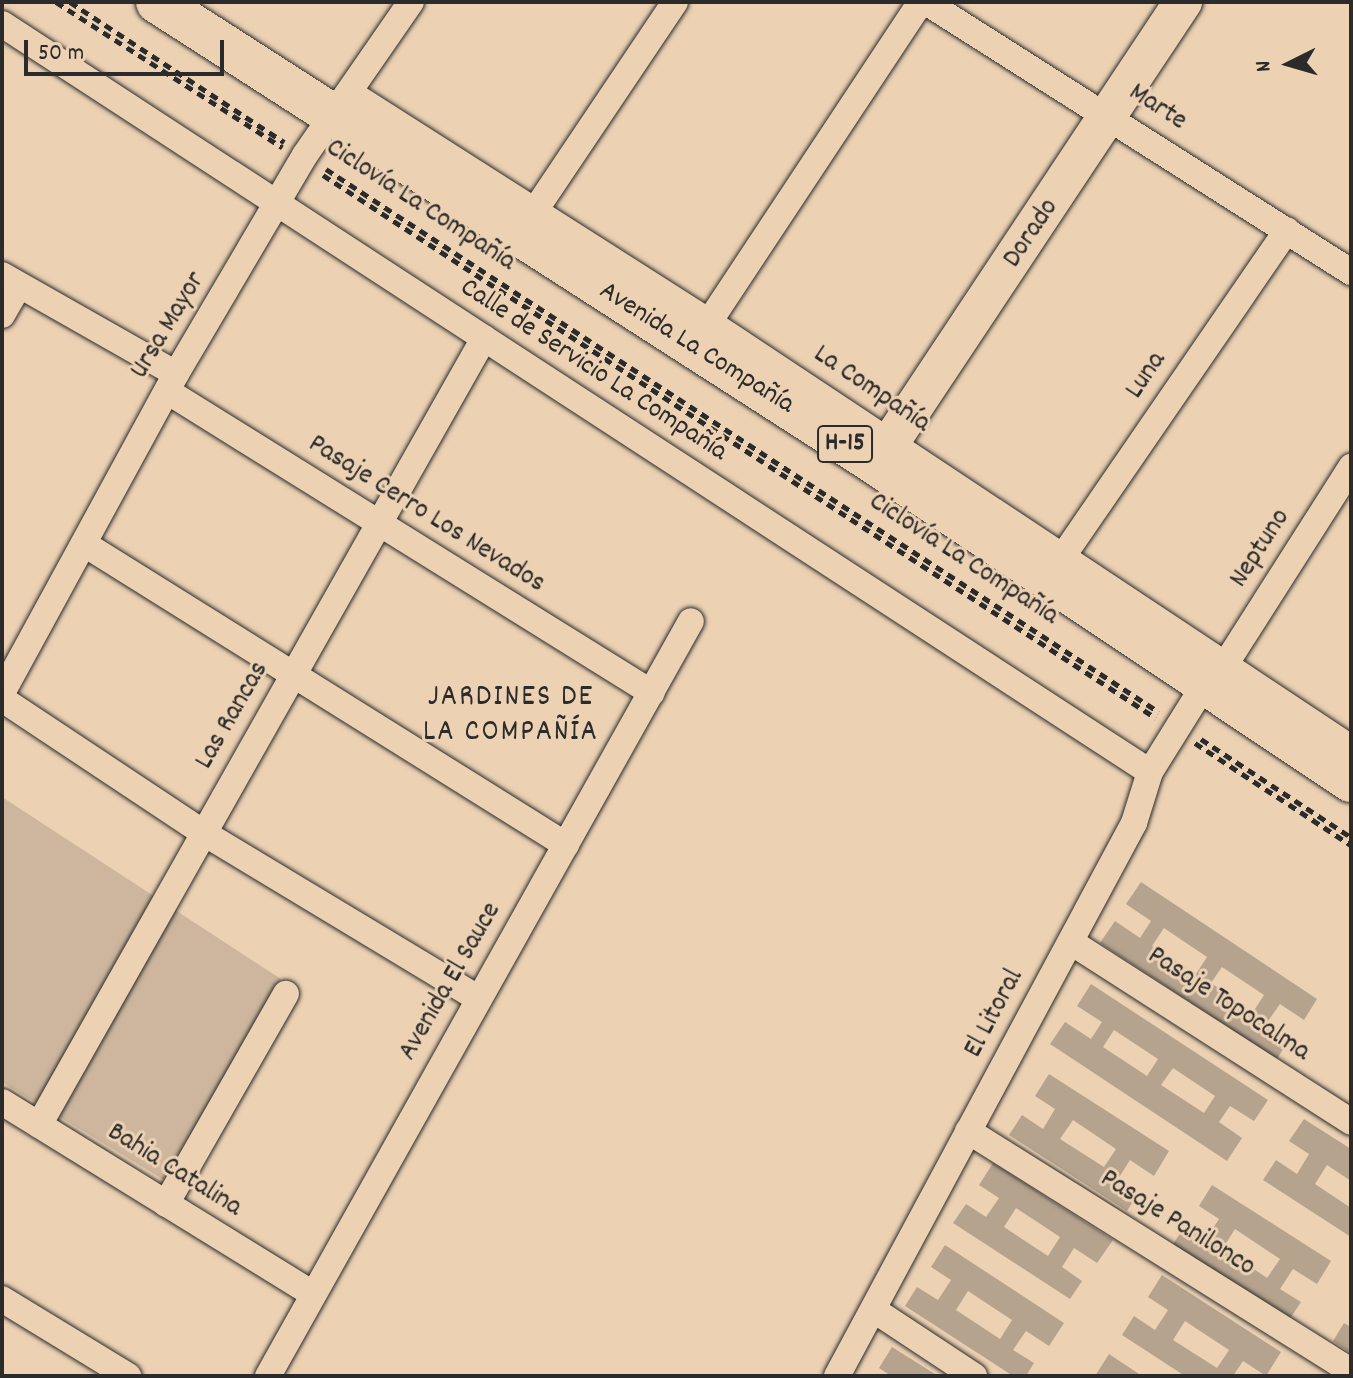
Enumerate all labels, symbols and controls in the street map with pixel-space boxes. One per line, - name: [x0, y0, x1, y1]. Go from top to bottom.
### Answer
- scale bar: [28, 24, 228, 74]
- north arrow: [1249, 24, 1329, 104]
- text: 50 m: [38, 37, 84, 71]
- text: N: [1249, 59, 1281, 73]
- street label: Marte: [1122, 77, 1192, 139]
- street label: Ciclovía La Compañía: [319, 132, 521, 280]
- street label: Dorado: [997, 193, 1067, 275]
- street label: Ursa Mayor: [124, 266, 214, 386]
- street label: Calle de Servicio La Compañía: [453, 272, 733, 470]
- street label: Avenida La Compañía: [592, 275, 800, 423]
- street label: La Compañía: [806, 339, 936, 441]
- street label: Luna: [1119, 346, 1175, 406]
- road number: H-15: [817, 422, 873, 466]
- street label: Pasaje Cerro Los Nevados: [301, 428, 551, 602]
- street label: Ciclovía La Compañía: [862, 486, 1064, 634]
- street label: Neptuno: [1223, 503, 1299, 595]
- street label: Las Rancas: [189, 656, 277, 776]
- district label: JARDINES DE LA COMPAÑÍA: [423, 681, 599, 752]
- street label: Avenida El Sauce: [392, 897, 510, 1067]
- street label: Pasaje Topocalma: [1141, 940, 1315, 1070]
- street label: El Litoral: [958, 964, 1032, 1064]
- street label: Bahia Catalina: [101, 1116, 247, 1226]
- street label: Pasaje Panilonco: [1093, 1163, 1261, 1285]

